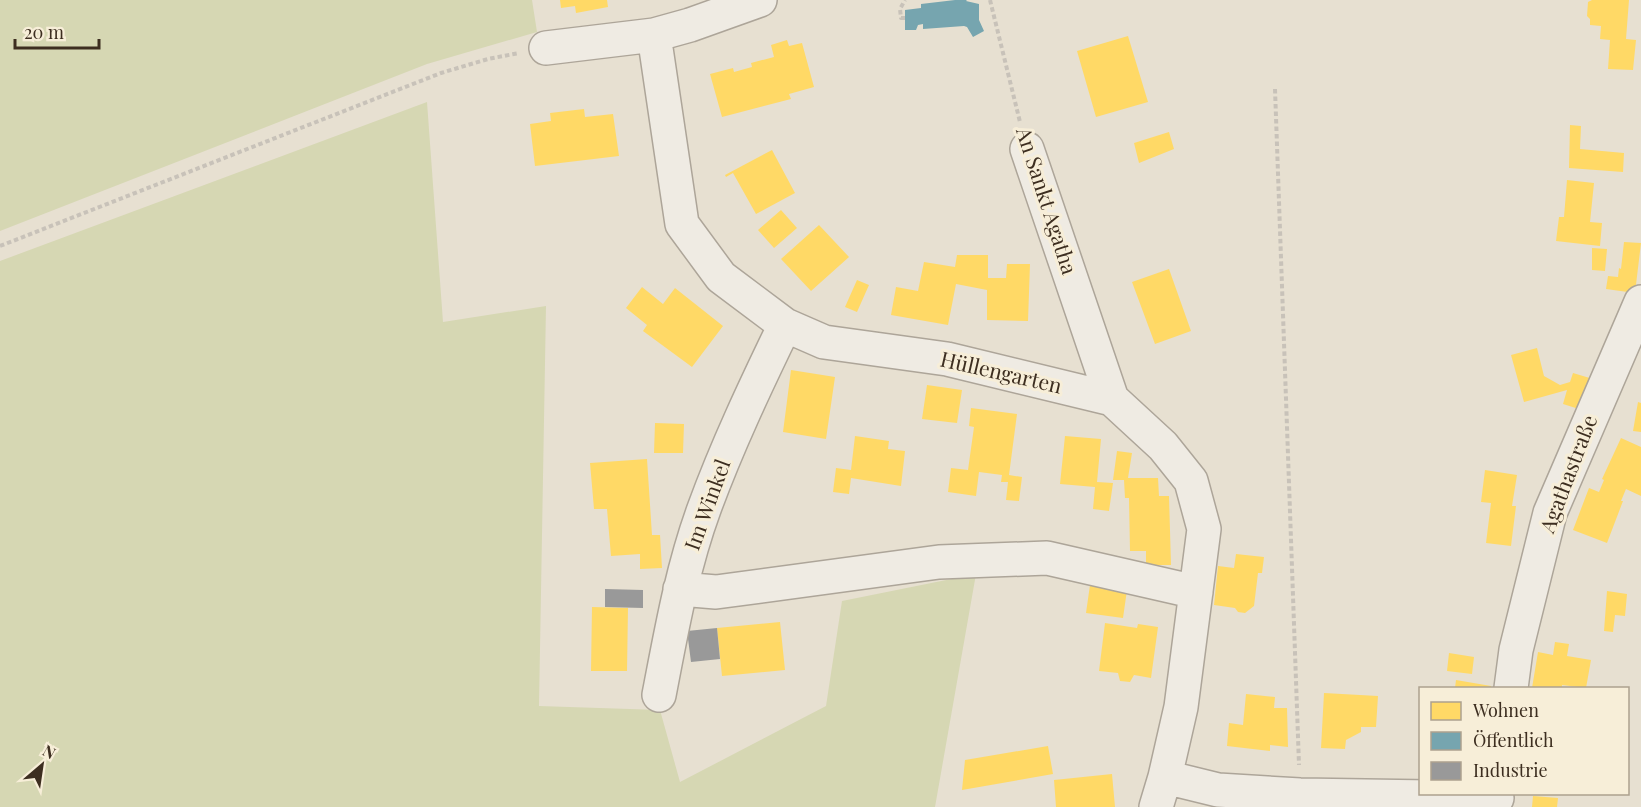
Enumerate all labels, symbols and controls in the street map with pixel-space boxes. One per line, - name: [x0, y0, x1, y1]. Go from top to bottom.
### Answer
- scale bar: [15, 12, 99, 50]
- text: 20 m: [24, 20, 64, 44]
- street label: An Sankt Agatha: [1011, 122, 1085, 278]
- street label: Hüllengarten: [938, 343, 1065, 399]
- street label: Agathastraße: [1531, 410, 1602, 537]
- street label: Im Winkel: [677, 455, 736, 554]
- legend: [1419, 687, 1629, 795]
- text: Wohnen: [1472, 698, 1539, 722]
- text: Öffentlich: [1473, 728, 1554, 752]
- north arrow: [12, 735, 72, 795]
- text: N: [39, 739, 60, 764]
- text: Industrie: [1473, 758, 1548, 782]

